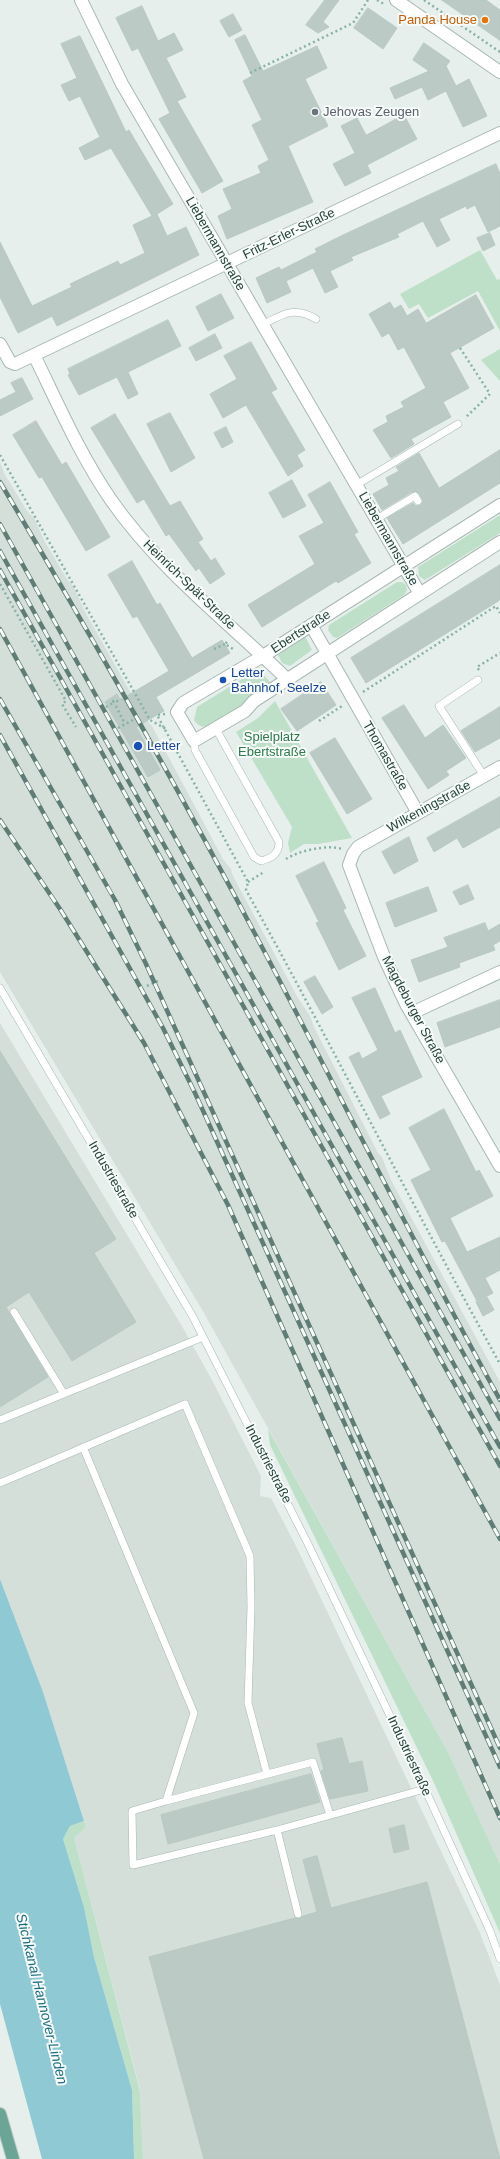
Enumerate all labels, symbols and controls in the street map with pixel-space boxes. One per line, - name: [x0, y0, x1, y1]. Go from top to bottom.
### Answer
- place label: Panda House: [398, 12, 477, 28]
- marker: Panda House: [480, 15, 490, 25]
- place label: Jehovas Zeugen: [323, 104, 419, 120]
- marker: Jehovas Zeugen: [310, 107, 320, 117]
- street label: Liebermannstraße: [182, 194, 248, 294]
- street label: Fritz-Erler-Straße: [240, 205, 338, 263]
- street label: Liebermannstraße: [355, 489, 421, 589]
- street label: Heinrich-Spät-Straße: [140, 537, 238, 633]
- street label: Ebertstraße: [268, 607, 334, 657]
- place label: Letter Bahnhof, Seelze: [231, 665, 326, 696]
- marker: Letter Bahnhof, Seelze: [218, 675, 228, 685]
- street label: Thomastraße: [359, 719, 411, 793]
- park label: Spielplatz Ebertstraße: [238, 729, 306, 760]
- place label: Letter: [147, 738, 180, 754]
- marker: Letter: [132, 740, 144, 752]
- street label: Wilkeningstraße: [384, 778, 474, 836]
- street label: Magdeburger Straße: [378, 953, 448, 1067]
- street label: Industriestraße: [85, 1139, 141, 1221]
- street label: Industriestraße: [241, 1422, 295, 1506]
- street label: Industriestraße: [384, 1713, 434, 1799]
- water label: Stichkanal Hannover-Linden: [12, 1912, 70, 2086]

